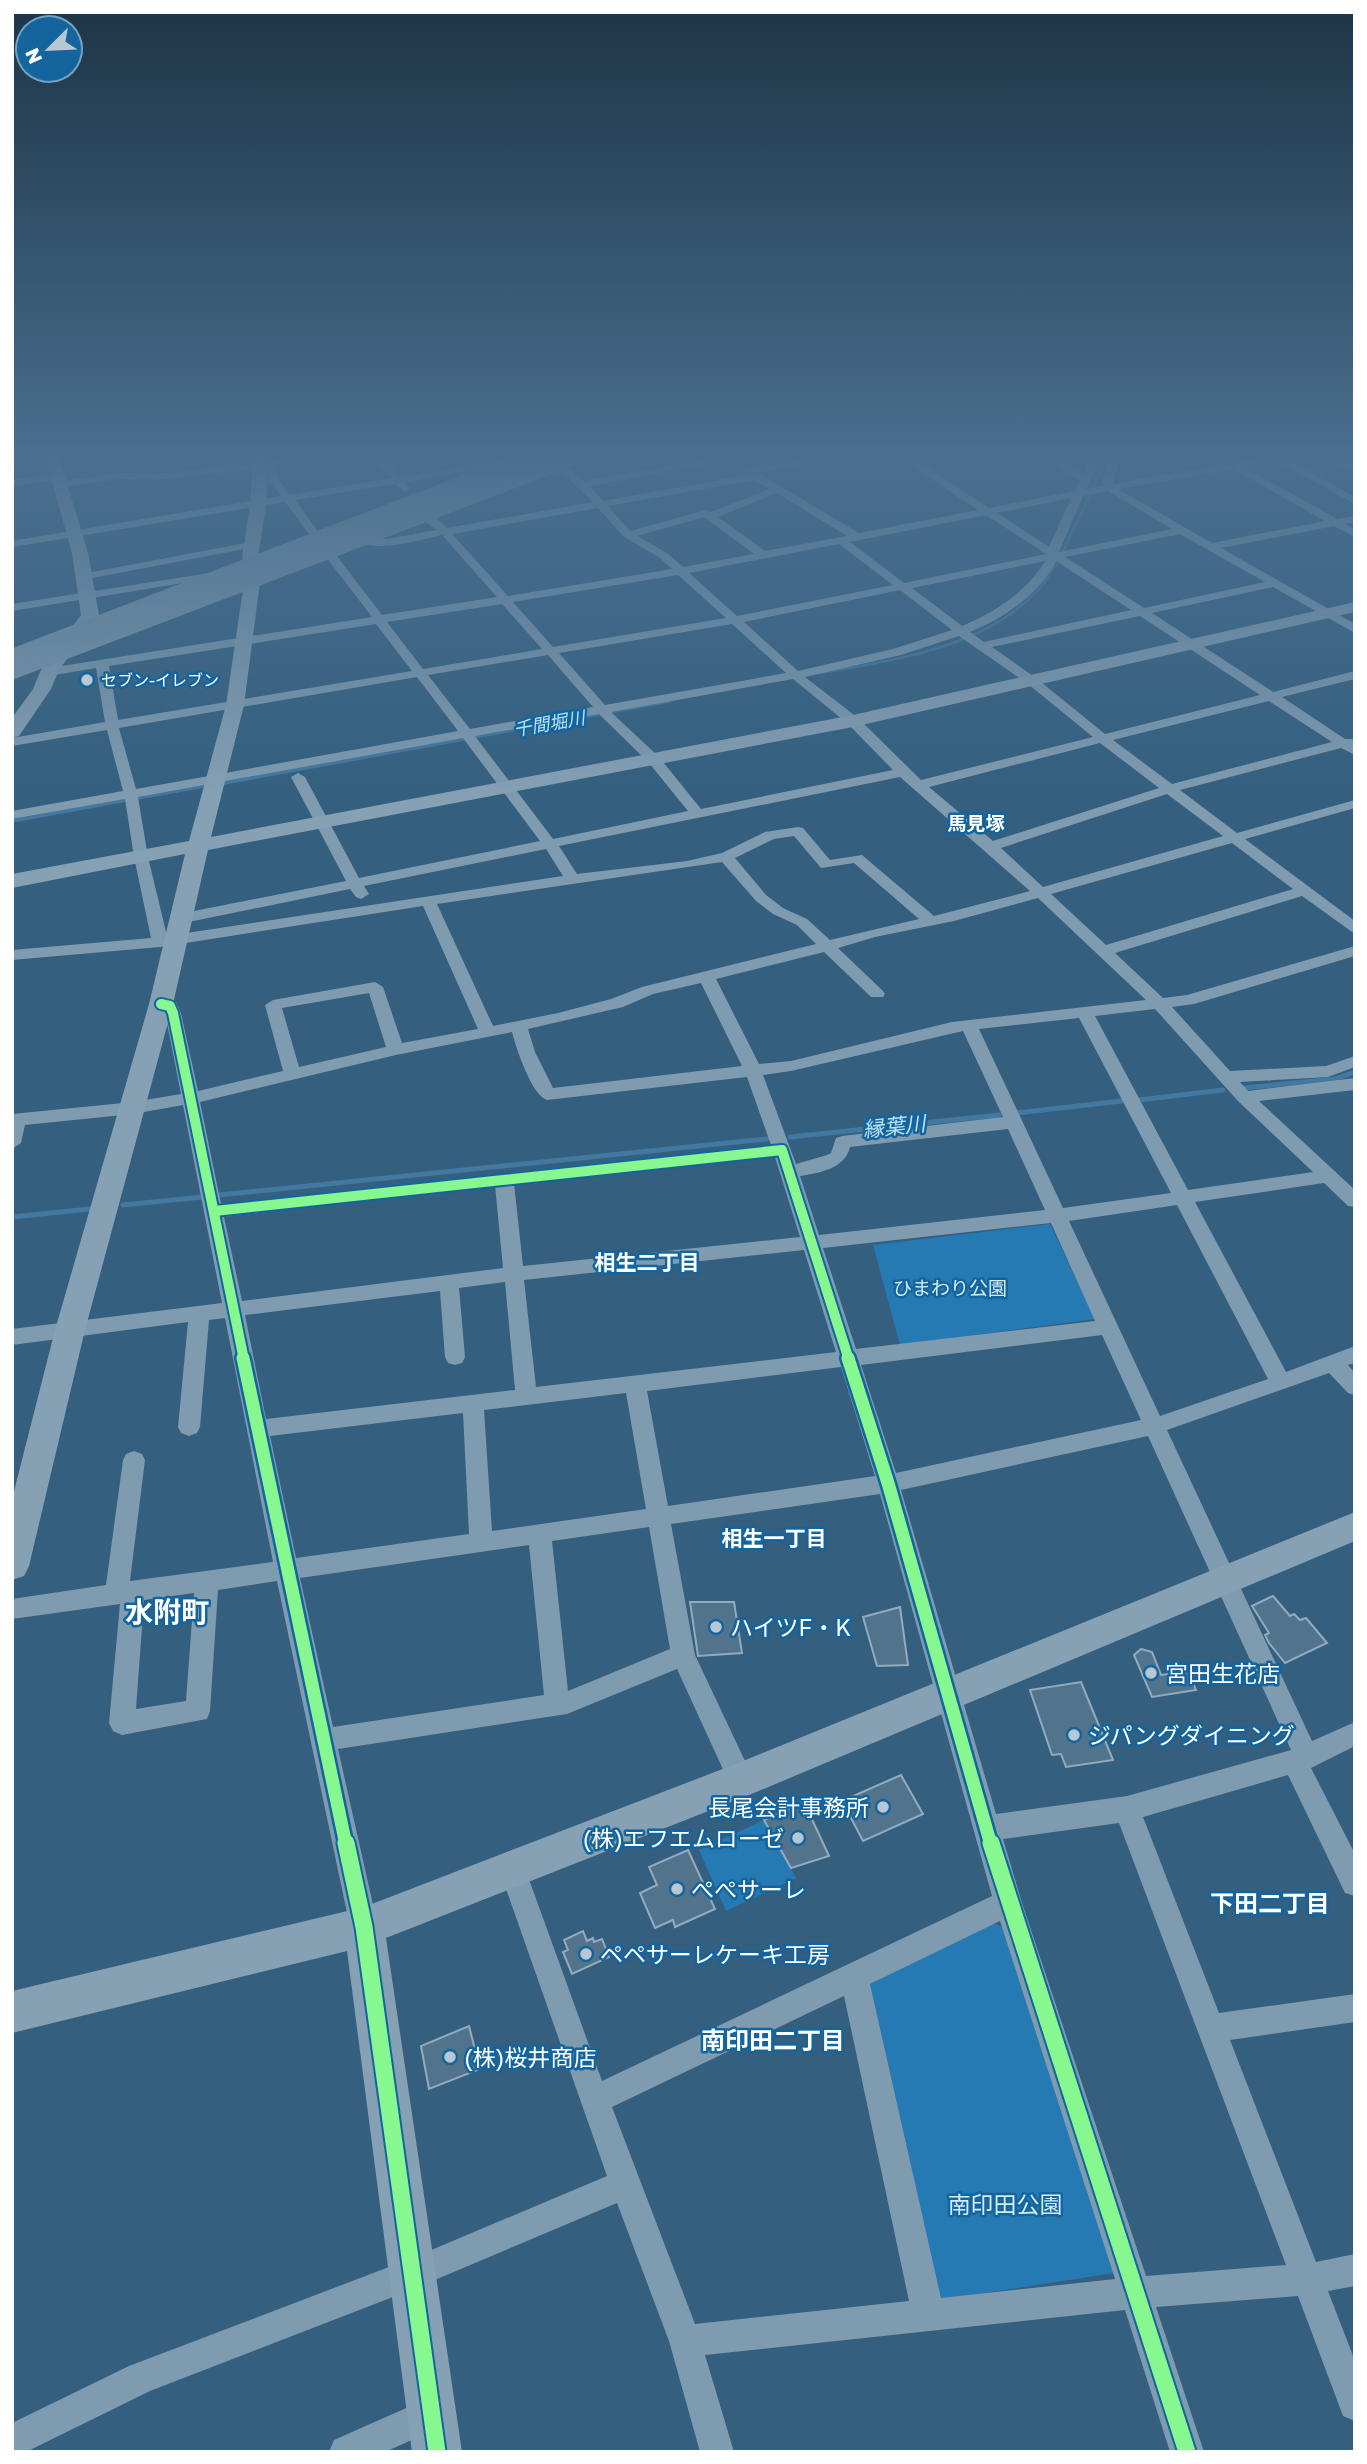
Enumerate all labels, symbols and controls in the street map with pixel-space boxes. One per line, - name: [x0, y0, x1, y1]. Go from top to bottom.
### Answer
- north arrow: [14, 14, 84, 84]
- text: N: [20, 45, 46, 67]
- place label: セブン-イレブン: [101, 670, 219, 690]
- marker: セブン-イレブン: [79, 672, 95, 688]
- water label: 千間堀川: [512, 706, 588, 740]
- district label: 馬見塚: [947, 811, 1005, 834]
- water label: 縁葉川: [861, 1110, 929, 1142]
- district label: 相生二丁目: [595, 1249, 700, 1275]
- park label: ひまわり公園: [893, 1276, 1007, 1299]
- district label: 相生一丁目: [722, 1525, 827, 1551]
- district label: 水附町: [125, 1595, 209, 1628]
- place label: ハイツF・K: [730, 1613, 851, 1641]
- marker: ハイツF・K: [708, 1619, 724, 1635]
- place label: 宮田生花店: [1165, 1659, 1280, 1687]
- marker: 宮田生花店: [1143, 1665, 1159, 1681]
- place label: ジパングダイニング: [1088, 1721, 1295, 1749]
- marker: ジパングダイニング: [1066, 1727, 1082, 1743]
- place label: 長尾会計事務所: [708, 1793, 869, 1821]
- marker: 長尾会計事務所: [875, 1799, 891, 1815]
- place label: (株)エフエムローゼ: [583, 1824, 784, 1852]
- marker: (株)エフエムローゼ: [790, 1830, 806, 1846]
- place label: ぺぺサーレ: [691, 1875, 806, 1903]
- marker: ぺぺサーレ: [669, 1881, 685, 1897]
- district label: 下田二丁目: [1210, 1888, 1330, 1917]
- place label: ペペサーレケーキ工房: [600, 1940, 830, 1968]
- marker: ペペサーレケーキ工房: [578, 1946, 594, 1962]
- district label: 南印田二丁目: [701, 2025, 845, 2054]
- place label: (株)桜井商店: [464, 2043, 596, 2071]
- marker: (株)桜井商店: [442, 2049, 458, 2065]
- park label: 南印田公園: [948, 2190, 1063, 2218]

